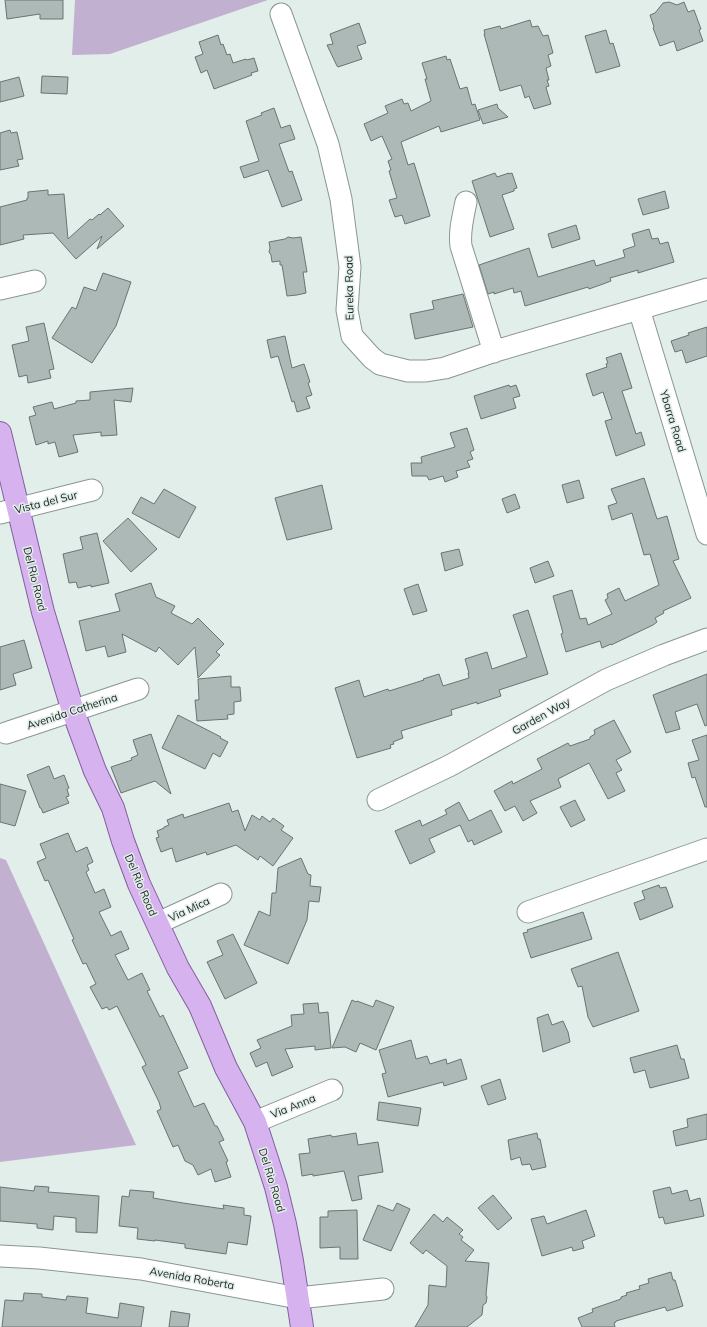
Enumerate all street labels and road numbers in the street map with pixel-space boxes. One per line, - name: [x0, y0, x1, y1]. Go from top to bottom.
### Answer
- street label: Eureka Road: [341, 255, 357, 321]
- street label: Ybarra Road: [657, 387, 689, 454]
- street label: Vista del Sur: [13, 487, 79, 517]
- street label: Del Rio Road: [20, 545, 50, 613]
- street label: Avenida Catherina: [25, 690, 119, 732]
- street label: Garden Way: [509, 694, 573, 738]
- street label: Del Rio Road: [122, 852, 160, 918]
- street label: Via Mica: [166, 893, 212, 925]
- street label: Via Anna: [268, 1091, 318, 1121]
- street label: Del Rio Road: [256, 1146, 288, 1214]
- street label: Avenida Roberta: [149, 1264, 235, 1292]

